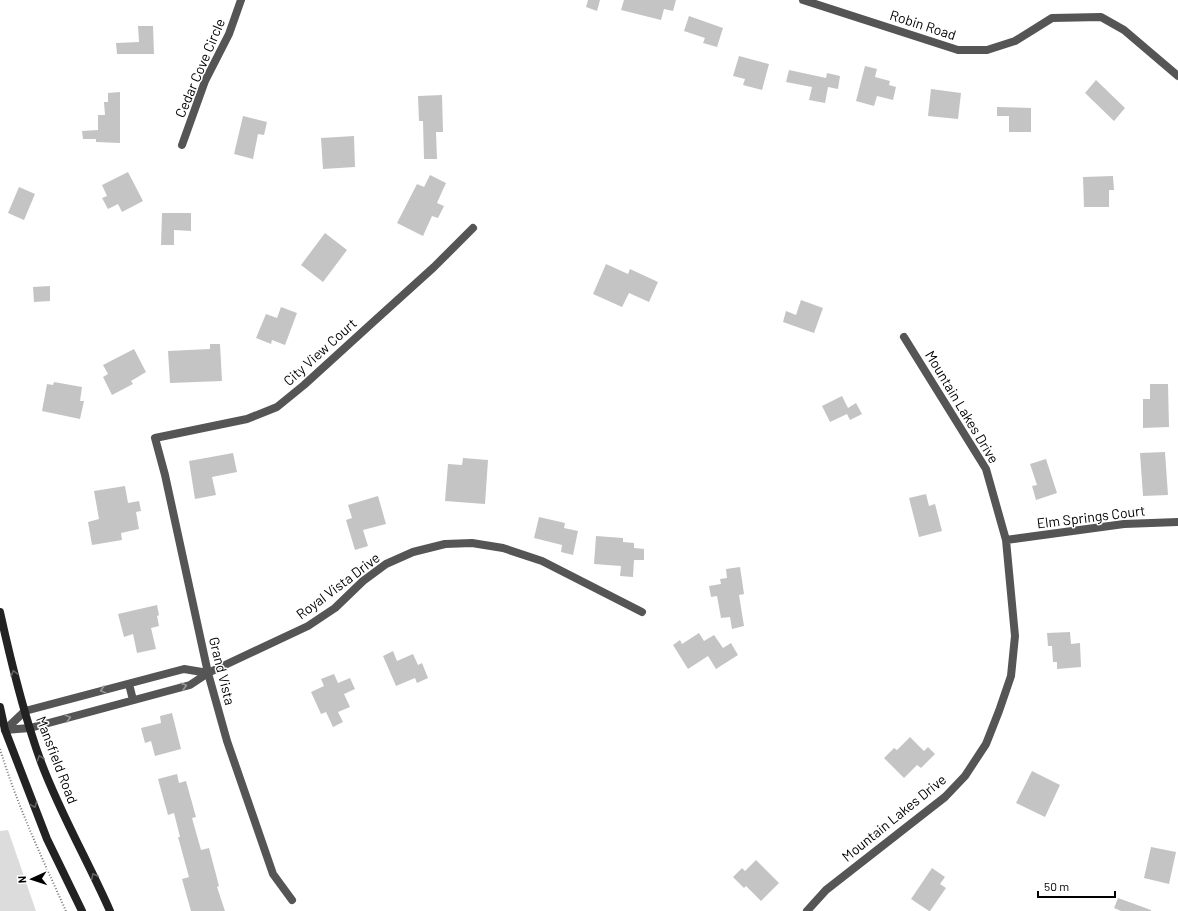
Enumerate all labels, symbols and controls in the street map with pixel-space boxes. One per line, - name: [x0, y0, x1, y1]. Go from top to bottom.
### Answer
- street label: Robin Road: [888, 6, 958, 43]
- street label: Cedar Cove Circle: [171, 16, 228, 120]
- street label: City View Court: [280, 314, 360, 389]
- street label: Mountain Lakes Drive: [922, 347, 1003, 466]
- street label: Elm Springs Court: [1036, 501, 1146, 532]
- street label: Royal Vista Drive: [293, 549, 383, 623]
- street label: Grand Vista: [206, 635, 239, 707]
- one-way arrow: [10, 670, 19, 677]
- one-way arrow: [181, 682, 188, 691]
- one-way arrow: [100, 686, 106, 694]
- street label: Mansfield Road: [33, 714, 82, 806]
- one-way arrow: [64, 714, 71, 723]
- one-way arrow: [36, 754, 45, 761]
- street label: Mountain Lakes Drive: [838, 770, 949, 865]
- one-way arrow: [29, 802, 37, 809]
- north arrow: [12, 859, 52, 899]
- one-way arrow: [91, 872, 99, 880]
- scale bar: [1038, 873, 1115, 899]
- text: N: [15, 876, 28, 884]
- text: 50 m: [1044, 879, 1069, 893]

